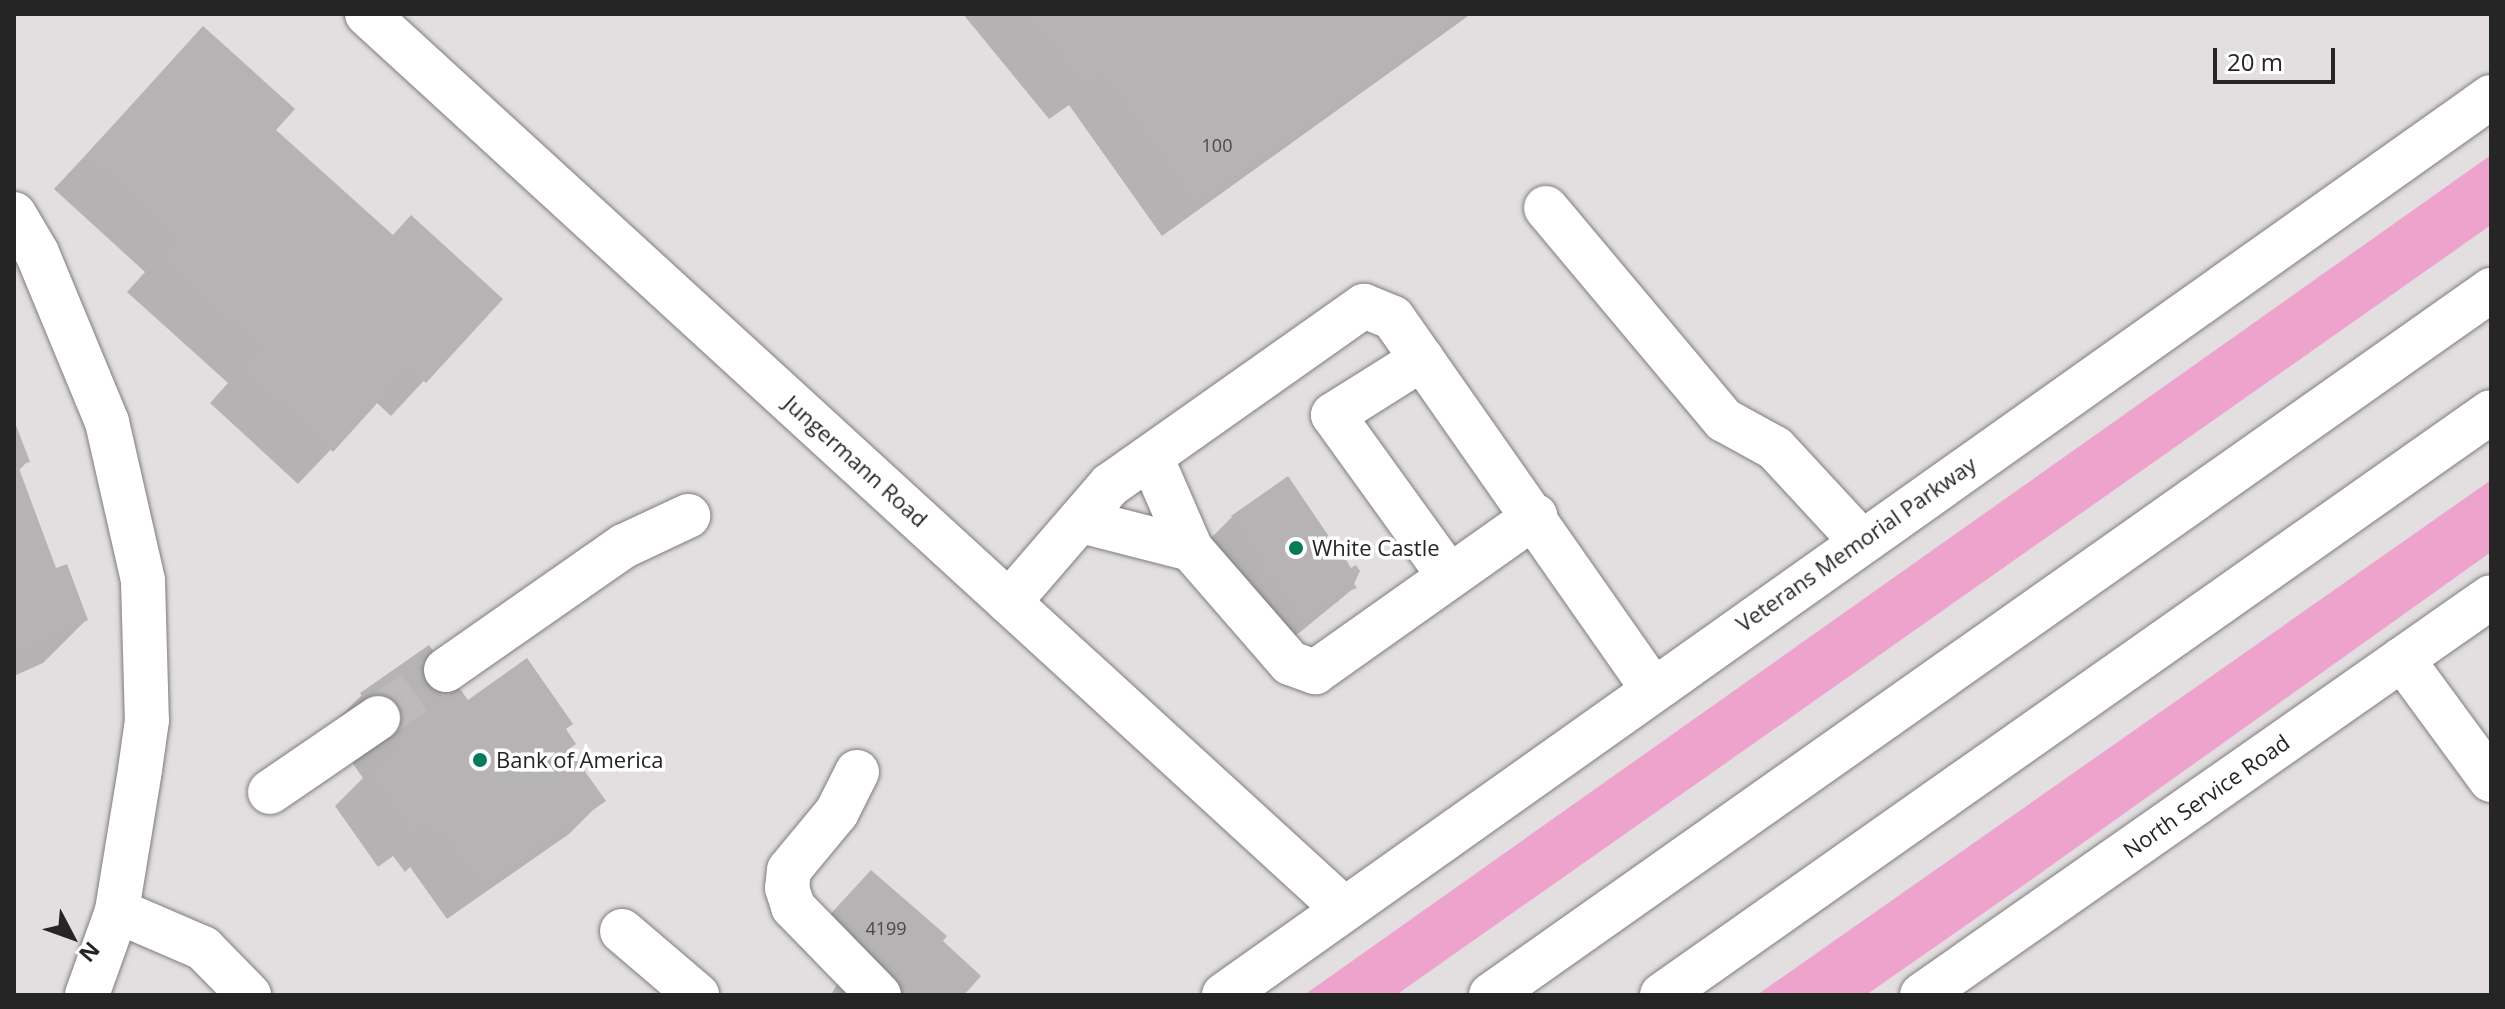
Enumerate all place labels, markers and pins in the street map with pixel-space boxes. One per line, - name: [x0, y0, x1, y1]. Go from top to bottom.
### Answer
- place label: White Castle: [1312, 535, 1440, 561]
- marker: White Castle: [1287, 539, 1305, 557]
- place label: Bank of America: [496, 747, 663, 773]
- marker: Bank of America: [471, 751, 489, 769]

